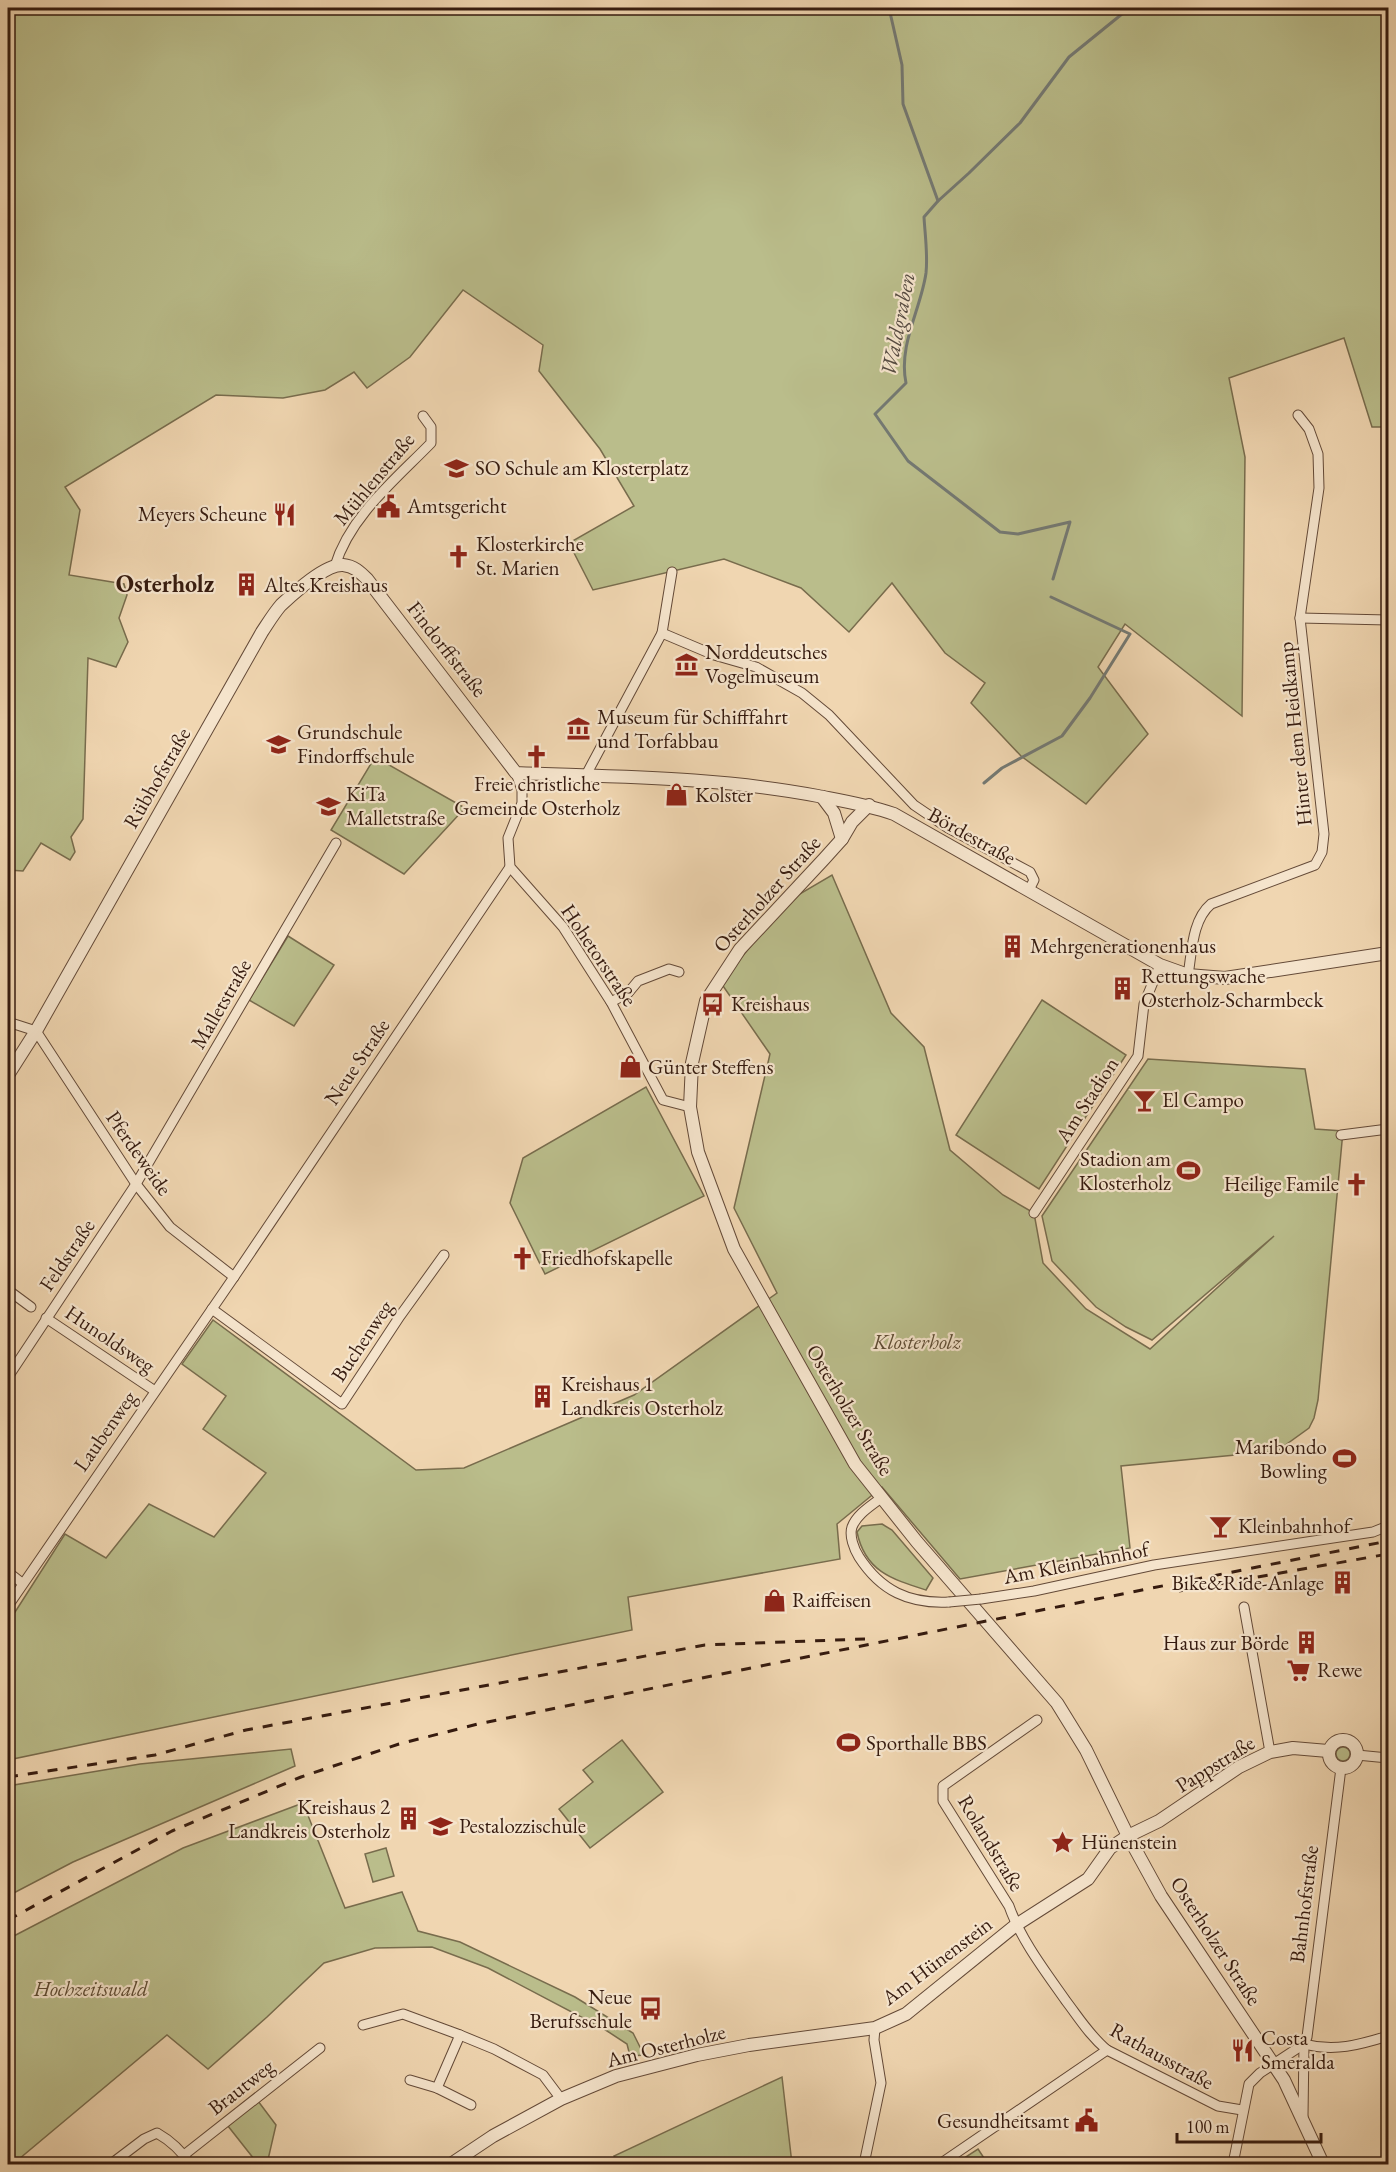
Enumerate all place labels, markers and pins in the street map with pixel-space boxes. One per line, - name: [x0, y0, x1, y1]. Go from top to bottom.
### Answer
- place label: SO Schule am Klosterplatz: [475, 454, 688, 481]
- school or university icon: SO Schule am Klosterplatz: [444, 455, 470, 481]
- place label: Amtsgericht: [406, 492, 507, 519]
- public building icon: Amtsgericht: [376, 493, 402, 519]
- place label: Meyers Scheune: [138, 500, 267, 527]
- restaurant icon: Meyers Scheune: [272, 501, 298, 527]
- place label: Klosterkirche St. Marien: [476, 530, 584, 581]
- church icon: Klosterkirche St. Marien: [445, 543, 471, 569]
- place label: Altes Kreishaus: [263, 571, 388, 598]
- building icon: Altes Kreishaus: [233, 572, 259, 598]
- place label: Norddeutsches Vogelmuseum: [705, 638, 827, 689]
- museum icon: Norddeutsches Vogelmuseum: [674, 651, 700, 677]
- place label: Museum für Schifffahrt und Torfabbau: [597, 703, 788, 754]
- museum icon: Museum für Schifffahrt und Torfabbau: [566, 716, 592, 742]
- place label: Grundschule Findorffschule: [297, 718, 415, 769]
- school or university icon: Grundschule Findorffschule: [266, 731, 292, 757]
- church icon: Freie christliche Gemeinde Osterholz: [524, 743, 550, 769]
- place label: Freie christliche Gemeinde Osterholz: [454, 770, 620, 821]
- place label: KiTa Malletstraße: [346, 780, 445, 831]
- place label: Kolster: [695, 781, 753, 808]
- shop icon: Kolster: [664, 782, 690, 808]
- school or university icon: KiTa Malletstraße: [315, 793, 341, 819]
- place label: Mehrgenerationenhaus: [1030, 932, 1216, 959]
- building icon: Mehrgenerationenhaus: [999, 933, 1025, 959]
- place label: Rettungswache Osterholz-Scharmbeck: [1141, 962, 1324, 1013]
- building icon: Rettungswache Osterholz-Scharmbeck: [1110, 975, 1136, 1001]
- place label: Kreishaus: [731, 990, 810, 1017]
- bus stop icon: Kreishaus: [700, 991, 726, 1017]
- place label: Günter Steffens: [648, 1053, 774, 1080]
- shop icon: Günter Steffens: [617, 1054, 643, 1080]
- place label: El Campo: [1162, 1086, 1244, 1113]
- bar icon: El Campo: [1131, 1087, 1157, 1113]
- place label: Stadion am Klosterholz: [1079, 1145, 1171, 1196]
- sports icon: Stadion am Klosterholz: [1176, 1158, 1202, 1184]
- place label: Heilige Famile: [1224, 1170, 1339, 1197]
- church icon: Heilige Famile: [1344, 1171, 1370, 1197]
- place label: Friedhofskapelle: [541, 1244, 673, 1271]
- church icon: Friedhofskapelle: [510, 1245, 536, 1271]
- place label: Kreishaus 1 Landkreis Osterholz: [561, 1370, 723, 1421]
- building icon: Kreishaus 1 Landkreis Osterholz: [530, 1383, 556, 1409]
- place label: Maribondo Bowling: [1235, 1433, 1328, 1484]
- sports icon: Maribondo Bowling: [1332, 1446, 1358, 1472]
- place label: Kleinbahnhof: [1238, 1512, 1353, 1539]
- bar icon: Kleinbahnhof: [1207, 1513, 1233, 1539]
- place label: Bike&Ride-Anlage: [1172, 1569, 1324, 1596]
- building icon: Bike&Ride-Anlage: [1329, 1570, 1355, 1596]
- place label: Raiffeisen: [792, 1586, 871, 1613]
- shop icon: Raiffeisen: [761, 1587, 787, 1613]
- place label: Haus zur Börde: [1163, 1629, 1289, 1656]
- building icon: Haus zur Börde: [1294, 1630, 1320, 1656]
- place label: Rewe: [1317, 1656, 1362, 1683]
- supermarket icon: Rewe: [1286, 1657, 1312, 1683]
- place label: Sporthalle BBS: [866, 1729, 987, 1756]
- sports icon: Sporthalle BBS: [835, 1730, 861, 1756]
- place label: Kreishaus 2 Landkreis Osterholz: [228, 1793, 390, 1844]
- building icon: Kreishaus 2 Landkreis Osterholz: [395, 1806, 421, 1832]
- place label: Pestalozzischule: [459, 1812, 586, 1839]
- school or university icon: Pestalozzischule: [428, 1813, 454, 1839]
- place label: Hünenstein: [1081, 1828, 1177, 1855]
- place icon: Hünenstein: [1050, 1829, 1076, 1855]
- place label: Neue Berufsschule: [529, 1983, 632, 2034]
- bus stop icon: Neue Berufsschule: [637, 1996, 663, 2022]
- place label: Costa Smeralda: [1261, 2024, 1335, 2075]
- restaurant icon: Costa Smeralda: [1230, 2037, 1256, 2063]
- place label: Gesundheitsamt: [937, 2107, 1069, 2134]
- public building icon: Gesundheitsamt: [1074, 2108, 1100, 2134]

